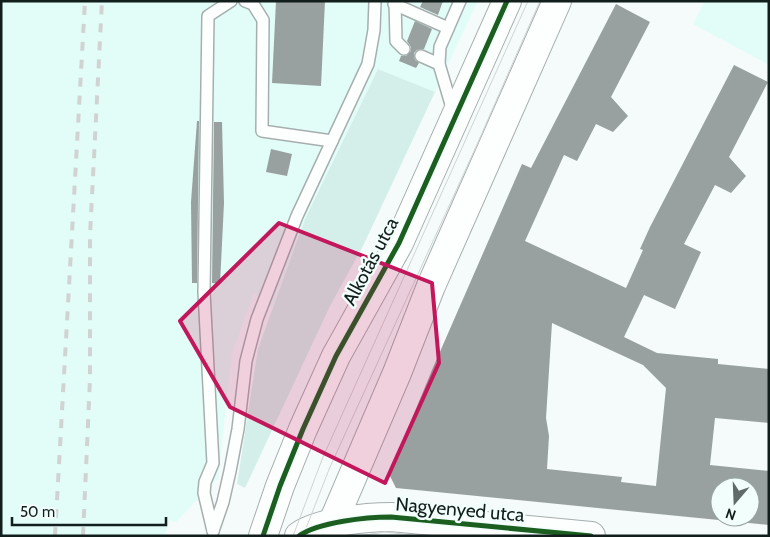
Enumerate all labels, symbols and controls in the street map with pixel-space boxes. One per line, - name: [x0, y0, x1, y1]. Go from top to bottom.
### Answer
- street label: Alkotás utca: [338, 213, 403, 309]
- north arrow: [710, 477, 760, 527]
- street label: Nagyenyed utca: [395, 492, 525, 527]
- scale bar: [12, 494, 166, 526]
- text: 50 m: [20, 503, 55, 521]
- text: N: [723, 504, 738, 524]

